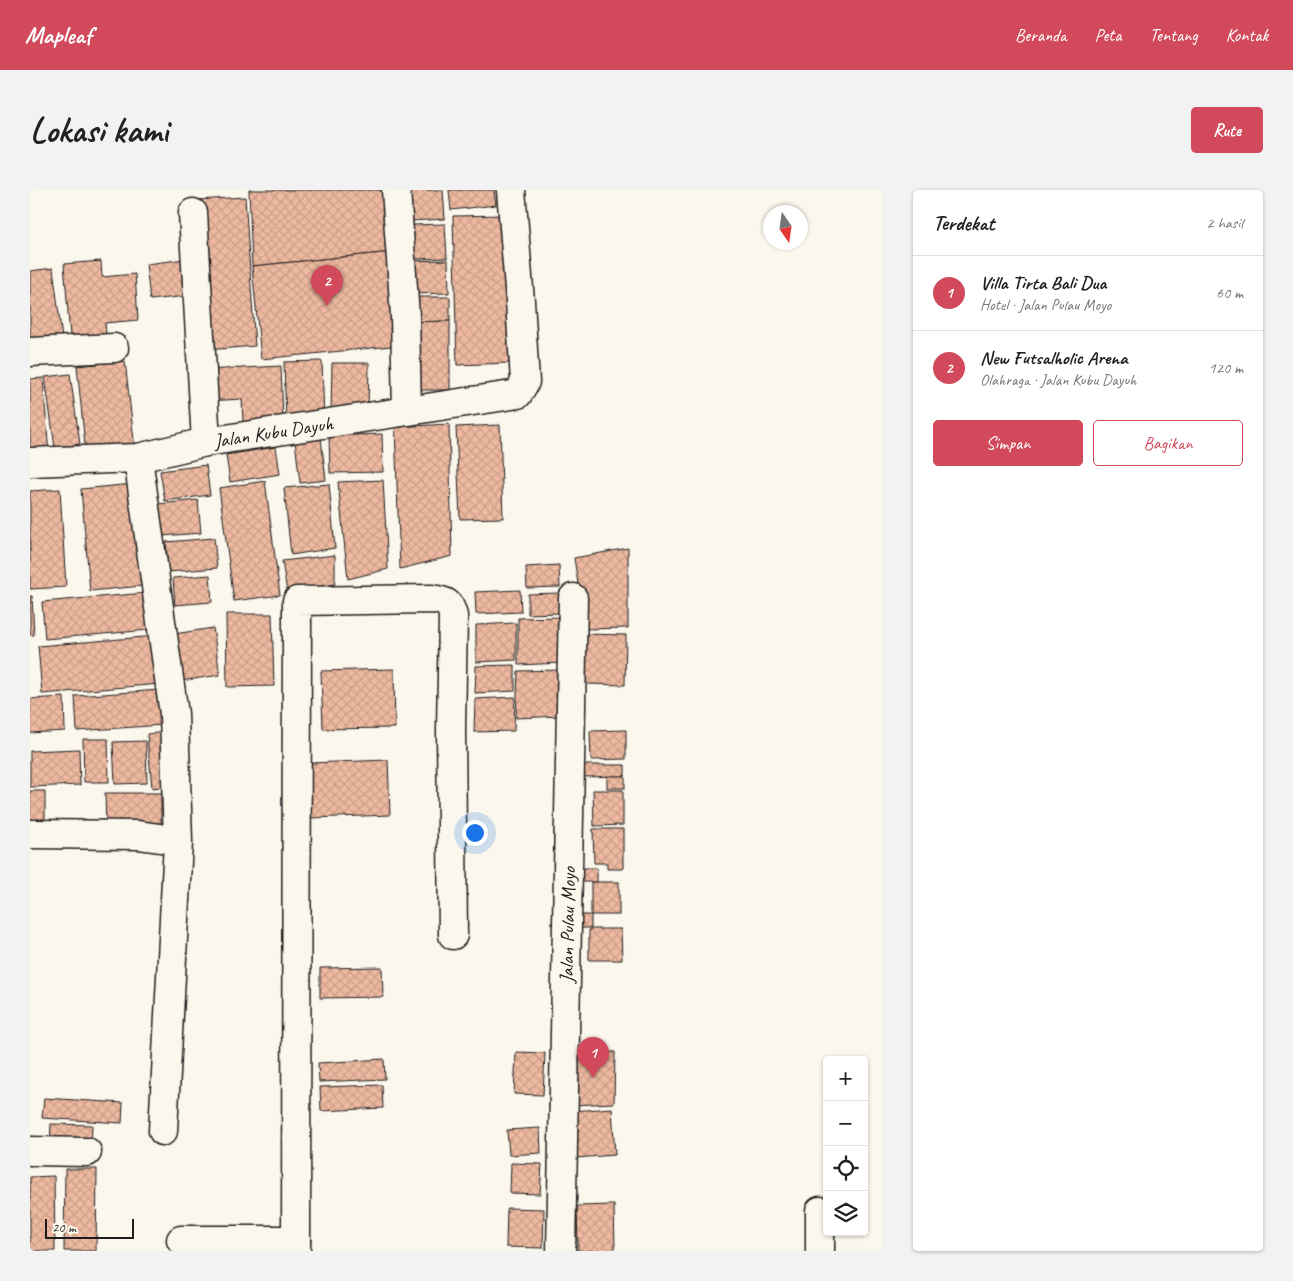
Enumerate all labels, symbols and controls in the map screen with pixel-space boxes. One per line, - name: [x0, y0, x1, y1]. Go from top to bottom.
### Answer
- text: Mapleaf: [25, 20, 92, 50]
- text: Beranda: [1015, 24, 1066, 46]
- text: Peta: [1094, 24, 1121, 46]
- text: Tentang: [1149, 24, 1198, 46]
- text: Kontak: [1226, 24, 1268, 46]
- button: Rute: [1191, 107, 1263, 153]
- text: Lokasi kami: [30, 108, 168, 153]
- north arrow: [763, 205, 808, 250]
- text: Terdekat: [933, 210, 994, 236]
- text: 2 hasil: [1206, 213, 1243, 233]
- pin: 2: [311, 265, 343, 306]
- text: Villa Tirta Bali Dua: [980, 271, 1106, 295]
- text: 1: [945, 283, 953, 303]
- text: 60 m: [1216, 283, 1243, 303]
- text: Hotel · Jalan Pulau Moyo: [980, 295, 1111, 315]
- text: New Futsalholic Arena: [980, 346, 1127, 370]
- text: 2: [945, 358, 953, 378]
- text: 120 m: [1209, 358, 1243, 378]
- text: Olahraga · Jalan Kubu Dayuh: [980, 370, 1136, 390]
- street label: Jalan Kubu Dayuh: [211, 410, 335, 453]
- button: Simpan: [933, 420, 1083, 466]
- button: Bagikan: [1093, 420, 1243, 466]
- your location: [462, 820, 488, 846]
- street label: Jalan Pulau Moyo: [553, 866, 581, 984]
- pin: 1: [577, 1037, 609, 1078]
- map controls: [823, 1056, 868, 1236]
- button: +: [823, 1056, 868, 1101]
- button: −: [823, 1101, 868, 1146]
- button: locate: [823, 1146, 868, 1191]
- button: layers: [823, 1191, 868, 1236]
- scale bar: [45, 1216, 134, 1239]
- text: 20 m: [52, 1219, 76, 1236]

